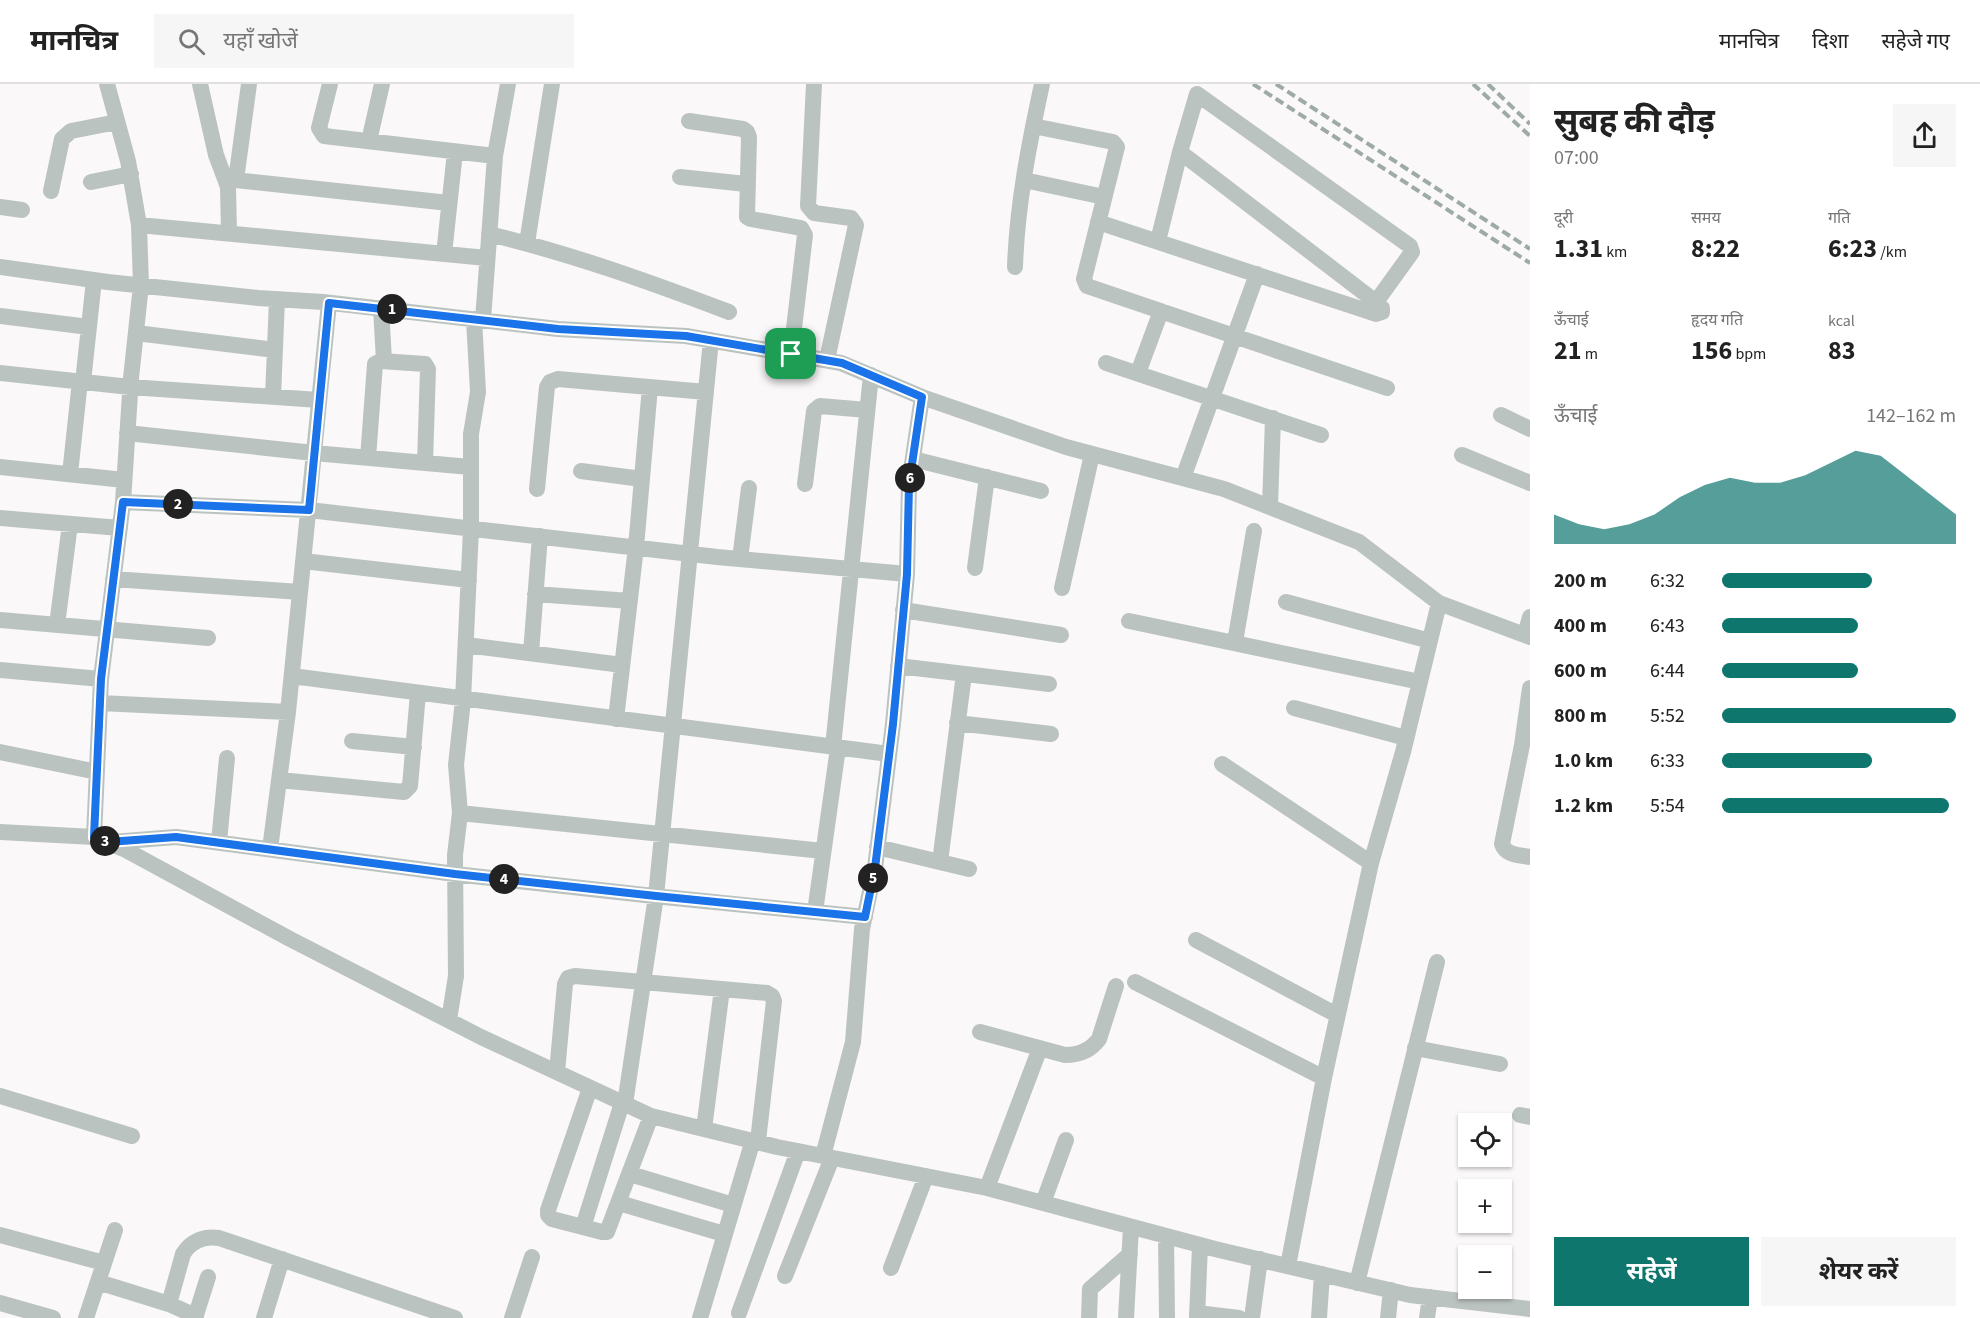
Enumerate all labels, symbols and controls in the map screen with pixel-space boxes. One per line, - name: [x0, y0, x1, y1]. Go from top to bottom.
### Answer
- search box: [154, 14, 574, 68]
- text: मानचित्र: [30, 21, 118, 61]
- icon: search: [175, 25, 208, 58]
- text: यहाँ खोजें: [223, 25, 298, 57]
- text: मानचित्र: [1719, 26, 1779, 56]
- text: दिशा: [1812, 26, 1848, 56]
- text: सहेजे गए: [1881, 26, 1950, 56]
- text: सुबह की दौड़: [1554, 98, 1715, 145]
- button: share: [1893, 104, 1956, 167]
- text: 07:00: [1554, 144, 1599, 172]
- text: दूरी: [1554, 207, 1573, 229]
- text: समय: [1691, 207, 1721, 229]
- text: गति: [1828, 207, 1850, 229]
- text: 1.31: [1554, 230, 1603, 267]
- text: 8:22: [1691, 230, 1740, 267]
- text: 6:23: [1828, 230, 1877, 267]
- text: km: [1603, 241, 1627, 263]
- text: /km: [1877, 241, 1907, 263]
- pin: 1: [377, 294, 407, 324]
- text: 1: [388, 298, 396, 320]
- text: ऊँचाई: [1554, 309, 1589, 331]
- text: हृदय गति: [1691, 309, 1743, 331]
- text: kcal: [1828, 310, 1855, 332]
- pin: [765, 328, 816, 379]
- text: 21: [1554, 332, 1581, 369]
- text: 156: [1691, 332, 1732, 369]
- text: 83: [1828, 332, 1855, 369]
- icon: arrive: [774, 337, 807, 370]
- text: m: [1581, 343, 1598, 365]
- text: bpm: [1732, 343, 1766, 365]
- text: ऊँचाई: [1554, 402, 1597, 430]
- text: 142–162 m: [1866, 402, 1956, 430]
- pin: 6: [895, 463, 925, 493]
- text: 6: [906, 467, 914, 489]
- pin: 2: [163, 489, 193, 519]
- text: 2: [174, 493, 182, 515]
- text: 200 m: [1554, 567, 1607, 595]
- text: 6:32: [1650, 567, 1685, 595]
- text: 400 m: [1554, 612, 1607, 640]
- text: 6:43: [1650, 612, 1685, 640]
- text: 600 m: [1554, 657, 1607, 685]
- text: 6:44: [1650, 657, 1685, 685]
- text: 800 m: [1554, 702, 1607, 730]
- text: 5:52: [1650, 702, 1685, 730]
- text: 1.0 km: [1554, 747, 1613, 775]
- text: 6:33: [1650, 747, 1685, 775]
- text: 1.2 km: [1554, 792, 1613, 820]
- text: 5:54: [1650, 792, 1685, 820]
- pin: 3: [90, 826, 120, 856]
- text: 3: [101, 830, 109, 852]
- pin: 5: [858, 863, 888, 893]
- pin: 4: [489, 864, 519, 894]
- text: 5: [869, 867, 877, 889]
- text: 4: [500, 868, 508, 890]
- map controls: [1458, 1113, 1512, 1299]
- button: locate: [1458, 1113, 1512, 1167]
- button: +: [1458, 1179, 1512, 1233]
- button: सहेजें: [1554, 1237, 1749, 1306]
- button: शेयर करें: [1761, 1237, 1956, 1306]
- button: −: [1458, 1245, 1512, 1299]

